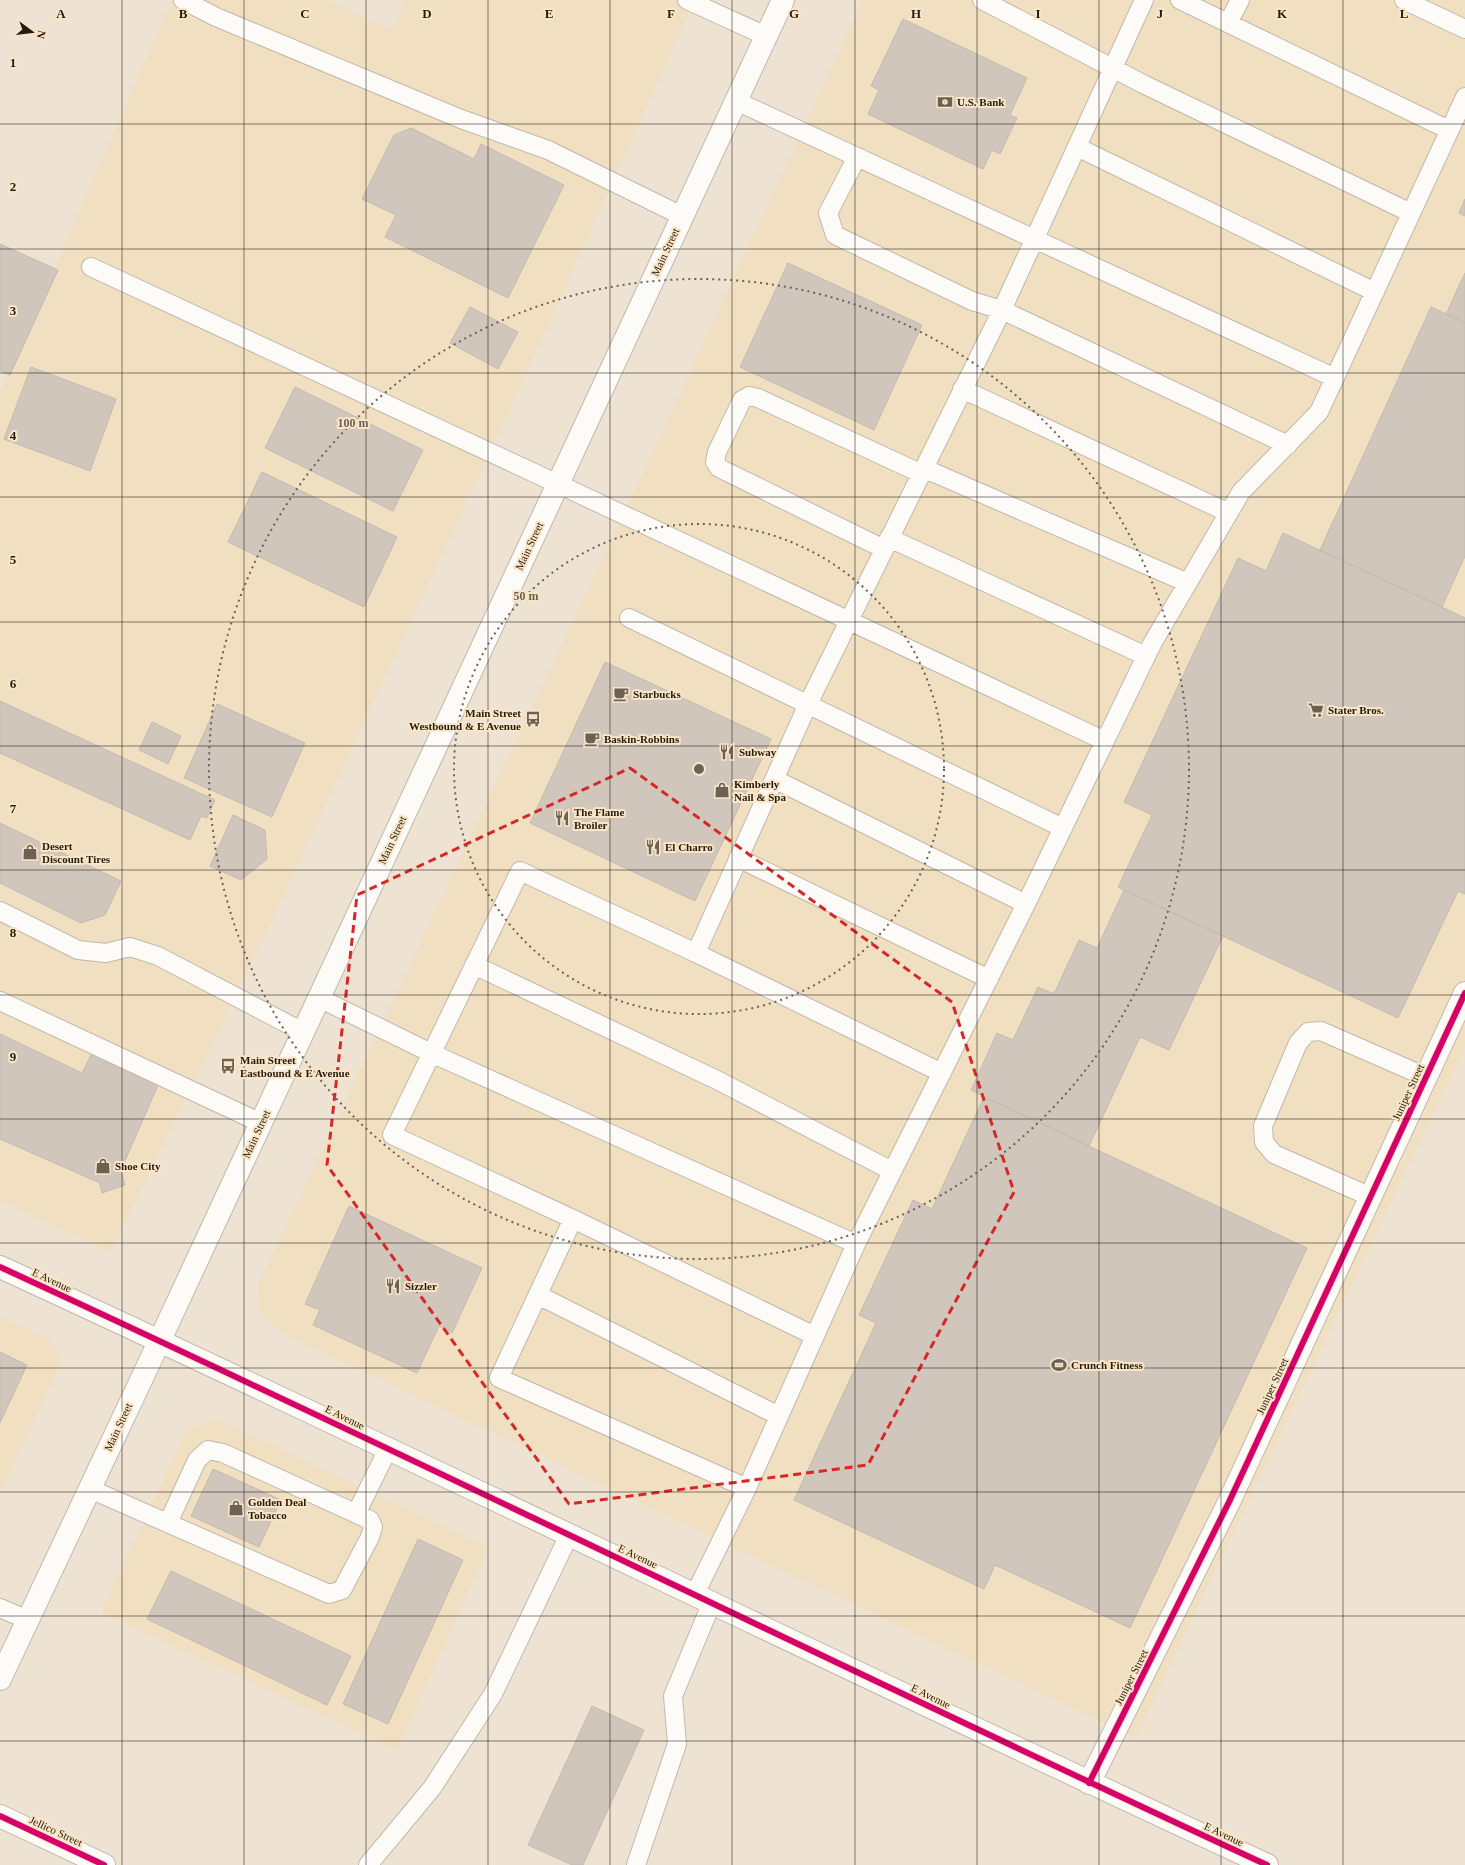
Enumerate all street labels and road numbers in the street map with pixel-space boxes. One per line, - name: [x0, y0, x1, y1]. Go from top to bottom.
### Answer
- street label: Main Street: [649, 226, 681, 278]
- street label: Main Street: [513, 520, 545, 572]
- street label: Main Street: [376, 814, 408, 866]
- street label: Juniper Street: [1390, 1062, 1426, 1122]
- street label: Main Street: [240, 1108, 272, 1160]
- street label: E Avenue: [30, 1266, 74, 1294]
- street label: Juniper Street: [1254, 1356, 1290, 1416]
- street label: Main Street: [102, 1401, 134, 1453]
- street label: E Avenue: [323, 1402, 367, 1432]
- street label: E Avenue: [616, 1542, 660, 1570]
- street label: Juniper Street: [1112, 1647, 1150, 1707]
- street label: E Avenue: [909, 1681, 953, 1711]
- street label: Jellico Street: [28, 1813, 84, 1849]
- street label: E Avenue: [1202, 1820, 1246, 1848]

